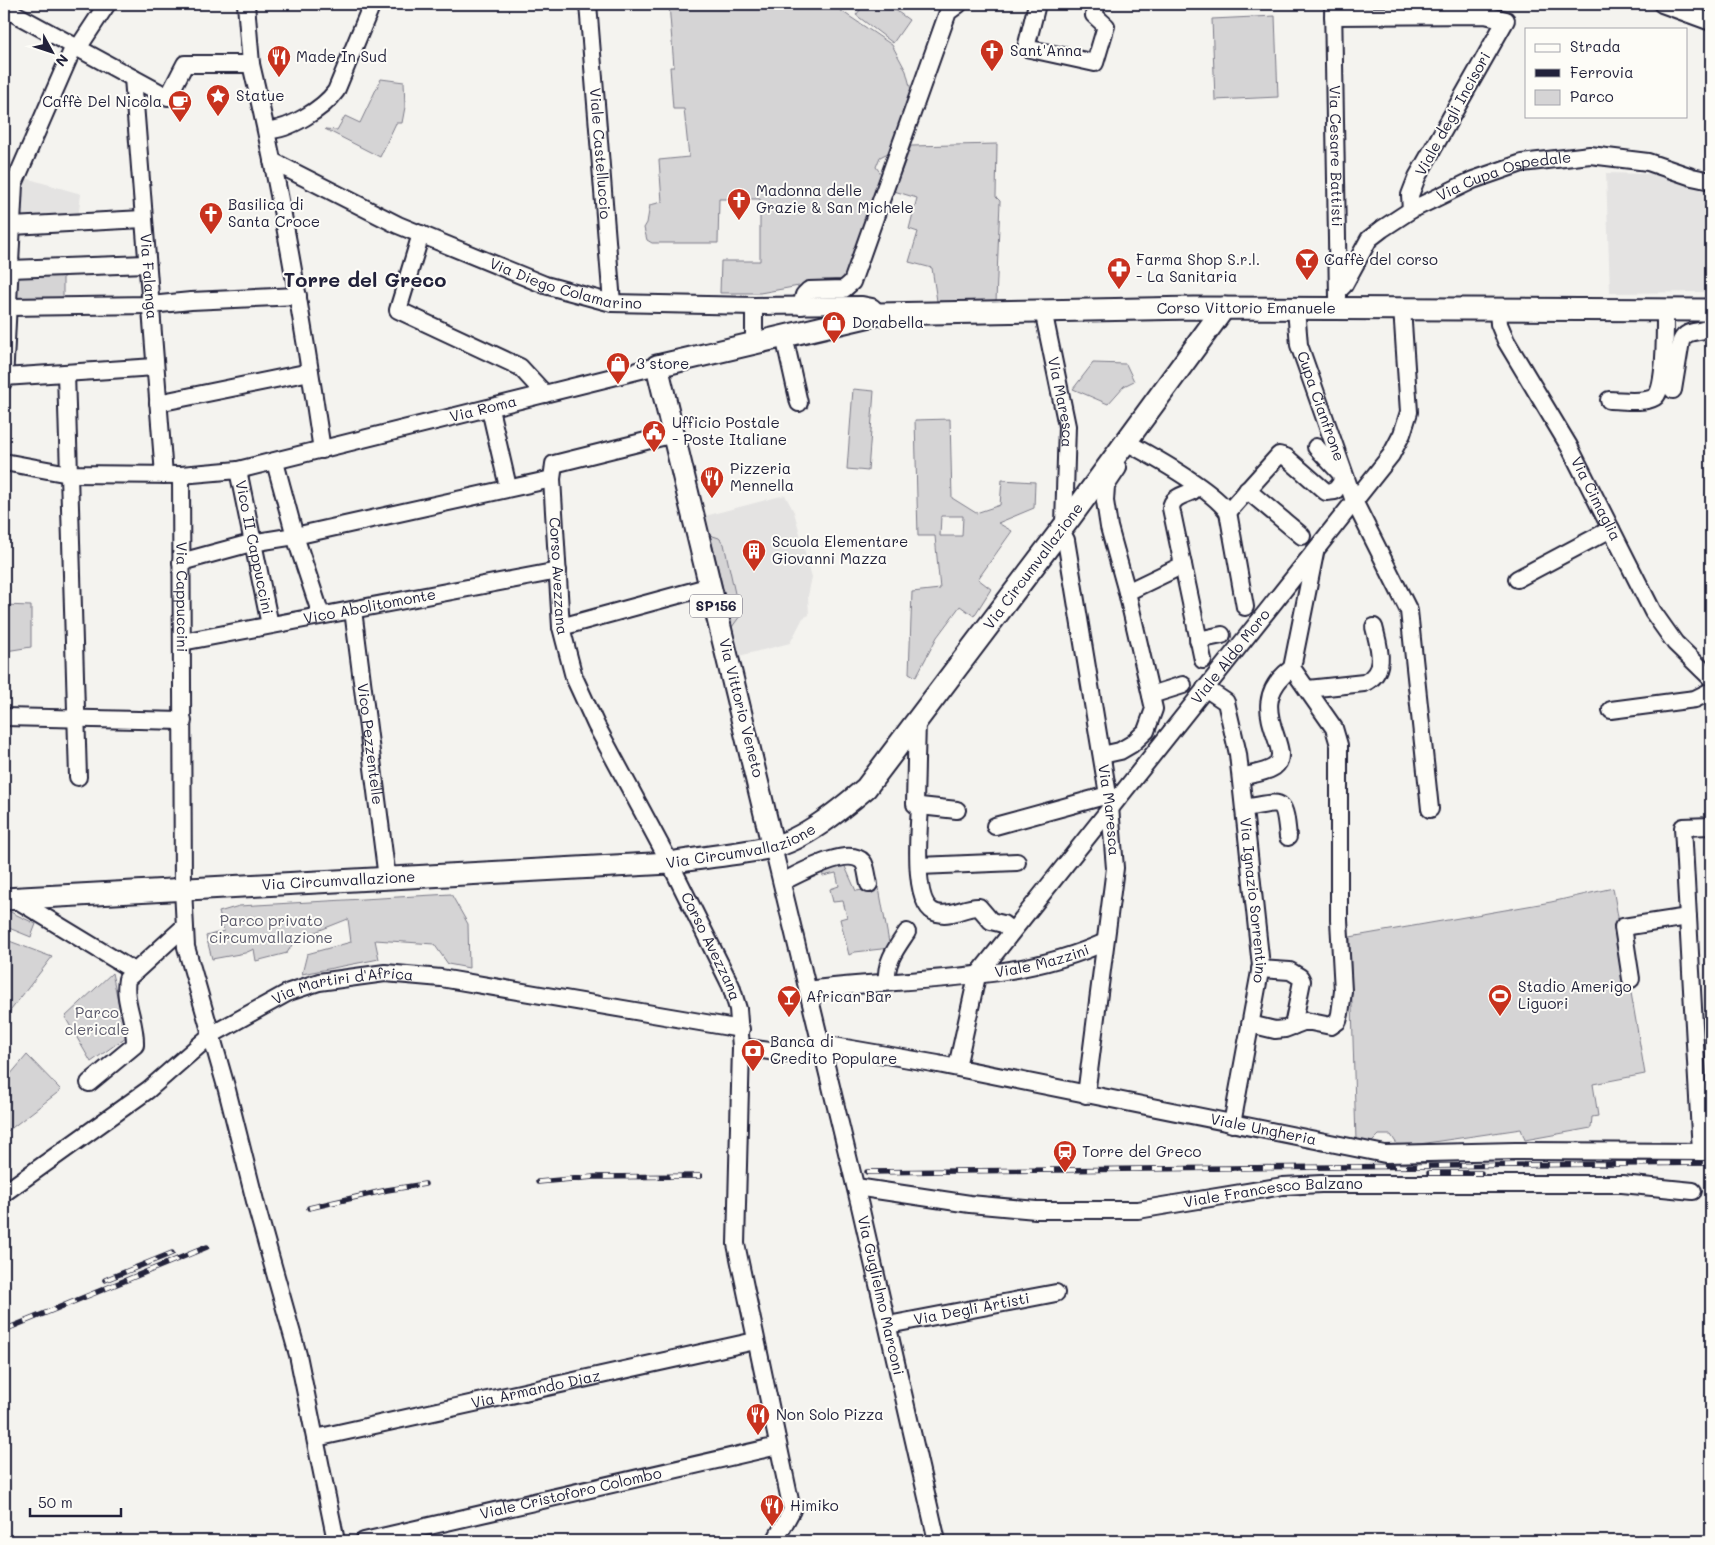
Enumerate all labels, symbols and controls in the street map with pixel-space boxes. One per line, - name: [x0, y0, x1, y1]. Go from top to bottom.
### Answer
- north arrow: [28, 28, 78, 78]
- legend: [1525, 28, 1688, 118]
- text: Strada: [1570, 36, 1621, 56]
- church icon: Sant'Anna: [979, 38, 1005, 72]
- place label: Sant'Anna: [1010, 40, 1082, 60]
- restaurant icon: Made In Sud: [266, 44, 292, 78]
- place label: Made In Sud: [296, 46, 387, 66]
- street label: Viale degli Incisori: [1410, 48, 1494, 179]
- text: N: [52, 50, 73, 71]
- text: Ferrovia: [1570, 62, 1634, 82]
- place icon: Statue: [205, 83, 231, 117]
- place label: Statue: [236, 85, 284, 105]
- street label: Via Cesare Battisti: [1325, 85, 1348, 227]
- text: Parco: [1570, 86, 1614, 106]
- street label: Viale Castelluccio: [586, 87, 616, 220]
- cafe icon: Caffè Del Nicola: [167, 89, 193, 123]
- place label: Caffè Del Nicola: [42, 91, 162, 111]
- street label: Via Cupa Ospedale: [1433, 146, 1572, 205]
- place label: Madonna delle Grazie & San Michele: [756, 180, 914, 217]
- church icon: Madonna delle Grazie & San Michele: [726, 187, 752, 221]
- place label: Basilica di Santa Croce: [228, 194, 320, 231]
- church icon: Basilica di Santa Croce: [198, 201, 224, 235]
- street label: Via Falanga: [136, 233, 163, 320]
- bar icon: Caffè del corso: [1294, 247, 1320, 281]
- place label: Farma Shop S.r.l. - La Sanitaria: [1136, 249, 1260, 286]
- place label: Caffè del corso: [1324, 249, 1438, 269]
- street label: Via Diego Colamarino: [487, 252, 642, 313]
- pharmacy icon: Farma Shop S.r.l. - La Sanitaria: [1106, 256, 1132, 290]
- district label: Torre del Greco: [284, 266, 446, 292]
- street label: Corso Vittorio Emanuele: [1156, 297, 1336, 318]
- shop icon: Dorabella: [821, 310, 847, 344]
- place label: Dorabella: [852, 312, 924, 332]
- street label: Cupa Cianfrone: [1293, 348, 1350, 464]
- shop icon: 3 store: [605, 351, 631, 385]
- place label: 3 store: [636, 353, 689, 373]
- street label: Via Maresca: [1044, 355, 1078, 448]
- street label: Via Roma: [447, 390, 519, 426]
- place label: Ufficio Postale - Poste Italiane: [672, 412, 787, 449]
- public building icon: Ufficio Postale - Poste Italiane: [641, 419, 667, 453]
- street label: Via Cimaglia: [1567, 453, 1626, 544]
- place label: Pizzeria Mennella: [730, 458, 794, 495]
- restaurant icon: Pizzeria Mennella: [699, 465, 725, 499]
- street label: Vico II Cappuccini: [231, 478, 279, 616]
- street label: Via Circumvallazione: [978, 498, 1087, 633]
- street label: Corso Avezzana: [545, 516, 574, 637]
- place label: Scuola Elementare Giovanni Mazza: [772, 531, 908, 568]
- building icon: Scuola Elementare Giovanni Mazza: [741, 538, 767, 572]
- street label: Via Cappuccini: [172, 542, 193, 652]
- street label: Vico Abolitomonte: [301, 583, 437, 628]
- road number: SP156: [690, 594, 742, 618]
- street label: Viale Aldo Moro: [1186, 604, 1274, 708]
- street label: Via Vittorio Veneto: [715, 636, 769, 779]
- street label: Vico Pezzentelle: [353, 682, 389, 806]
- street label: Via Maresca: [1094, 763, 1125, 856]
- street label: Via Ignazio Sorrentino: [1236, 817, 1272, 985]
- street label: Via Circumvallazione: [664, 818, 819, 873]
- street label: Via Circumvallazione: [261, 866, 416, 894]
- street label: Corso Avezzana: [677, 888, 746, 1003]
- park label: Parco privato circumvallazione: [209, 910, 333, 947]
- street label: Viale Mazzini: [993, 939, 1092, 981]
- street label: Via Martiri d'Africa: [268, 962, 414, 1009]
- place label: Stadio Amerigo Liguori: [1518, 976, 1632, 1013]
- sports icon: Stadio Amerigo Liguori: [1487, 983, 1513, 1017]
- bar icon: African Bar: [776, 984, 802, 1018]
- place label: African Bar: [806, 986, 892, 1006]
- park label: Parco clericale: [64, 1002, 130, 1039]
- place label: Banca di Credito Populare: [770, 1031, 897, 1068]
- bank icon: Banca di Credito Populare: [740, 1038, 766, 1072]
- street label: Viale Ungheria: [1209, 1108, 1318, 1149]
- station icon: Torre del Greco: [1052, 1139, 1078, 1173]
- place label: Torre del Greco: [1082, 1141, 1202, 1161]
- street label: Viale Francesco Balzano: [1182, 1173, 1363, 1211]
- street label: Via Guglielmo Marconi: [853, 1213, 910, 1377]
- street label: Via Degli Artisti: [912, 1287, 1031, 1329]
- street label: Via Armando Diaz: [469, 1364, 602, 1412]
- restaurant icon: Non Solo Pizza: [745, 1402, 771, 1436]
- place label: Non Solo Pizza: [776, 1404, 884, 1424]
- street label: Viale Cristoforo Colombo: [478, 1462, 663, 1523]
- scale bar: [30, 1485, 121, 1517]
- text: 50 m: [38, 1492, 73, 1512]
- restaurant icon: Himiko: [759, 1493, 785, 1527]
- place label: Himiko: [790, 1495, 839, 1515]

